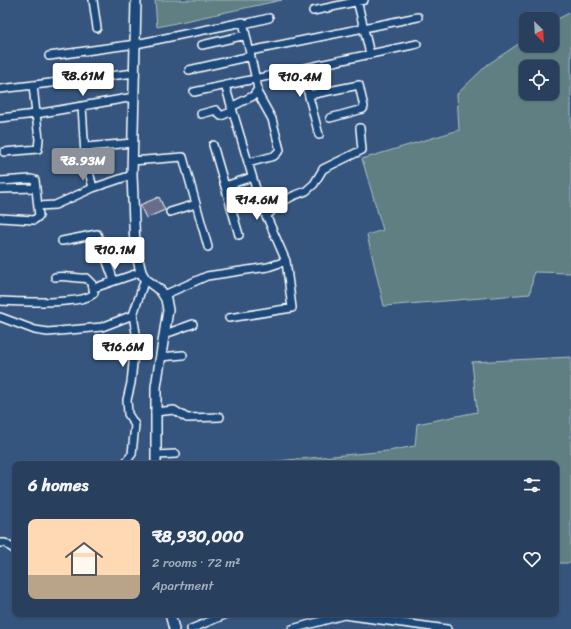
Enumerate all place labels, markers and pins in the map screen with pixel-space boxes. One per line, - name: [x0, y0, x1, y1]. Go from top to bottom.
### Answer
- pin: ₹8.61M: [50, 63, 116, 97]
- pin: ₹10.4M: [267, 64, 333, 98]
- pin: ₹8.93M: [50, 148, 116, 182]
- pin: ₹14.6M: [224, 187, 290, 221]
- pin: ₹10.1M: [82, 237, 148, 271]
- pin: ₹16.6M: [90, 334, 156, 368]

